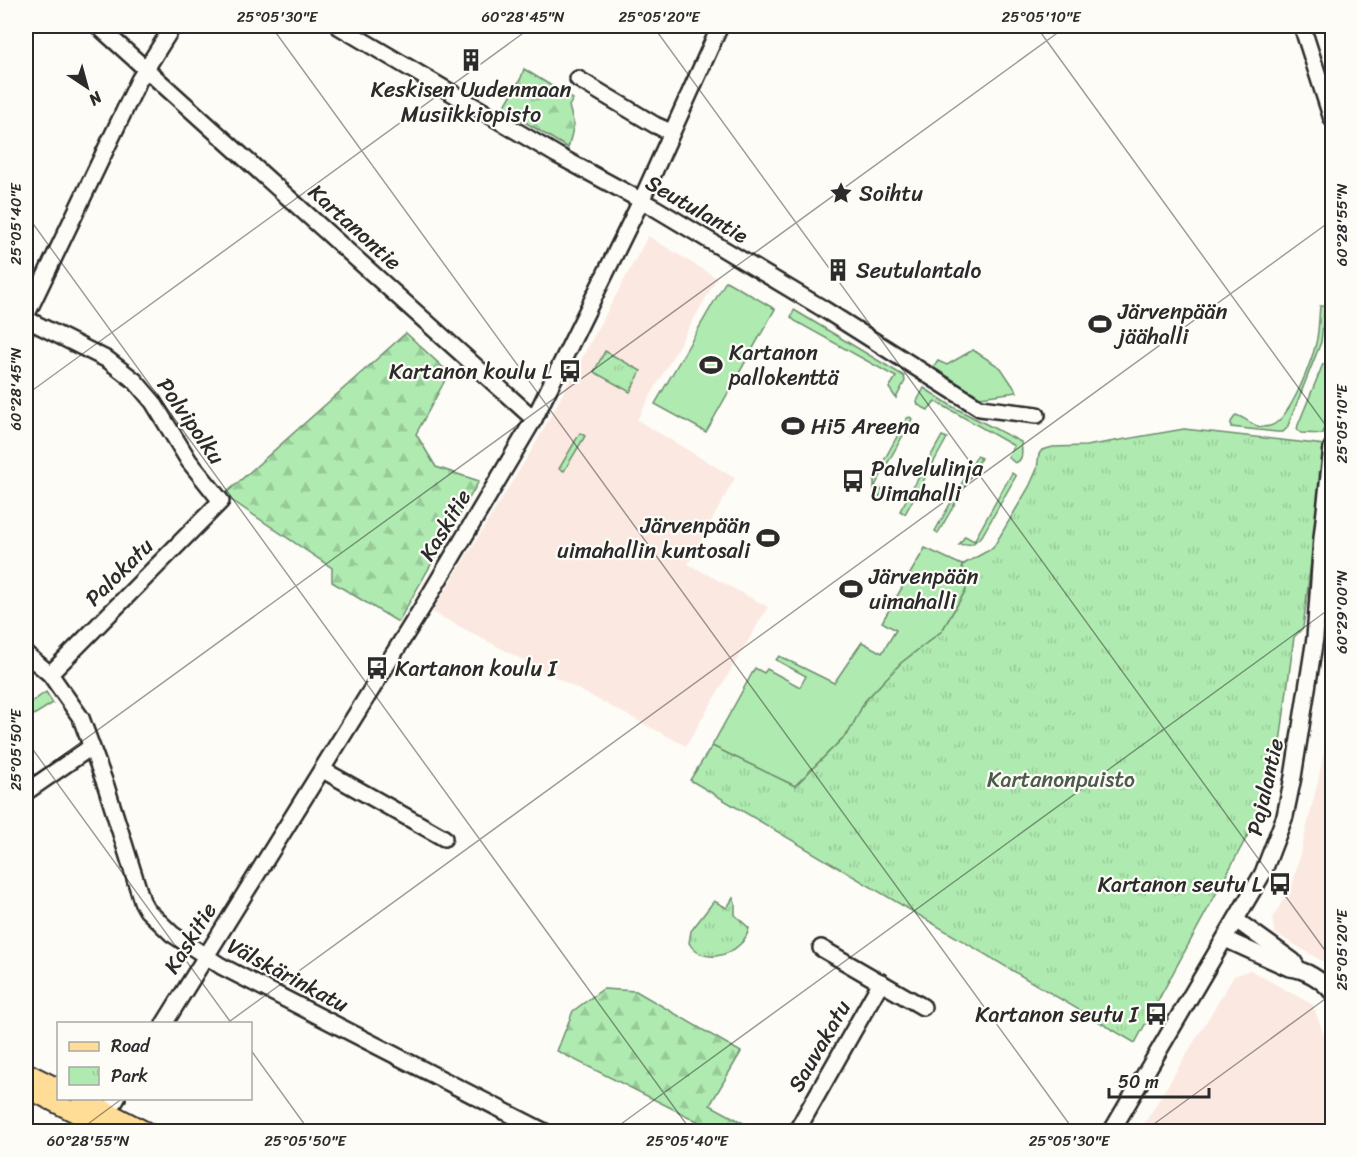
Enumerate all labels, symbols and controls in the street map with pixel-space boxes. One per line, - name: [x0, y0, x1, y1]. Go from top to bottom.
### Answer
- text: 25°05'30"E: [237, 4, 319, 30]
- text: 60°28'45"N: [482, 4, 565, 30]
- text: 25°05'20"E: [618, 4, 701, 30]
- text: 25°05'10"E: [1002, 4, 1082, 30]
- building icon: Keskisen Uudenmaan Musiikkiopisto: [458, 47, 484, 73]
- north arrow: [57, 57, 117, 117]
- place label: Keskisen Uudenmaan Musiikkiopisto: [371, 70, 571, 134]
- text: N: [82, 83, 109, 114]
- street label: Seutulantie: [638, 164, 756, 255]
- street label: Kartanontie: [299, 174, 411, 280]
- place label: Soihtu: [859, 174, 923, 213]
- place icon: Soihtu: [828, 180, 854, 206]
- text: 25°05'40"E: [3, 181, 29, 265]
- text: 60°28'55"N: [1329, 183, 1355, 266]
- place label: Seutulantalo: [856, 251, 982, 290]
- building icon: Seutulantalo: [825, 257, 851, 283]
- place label: Järvenpään jäähalli: [1113, 292, 1228, 356]
- sports icon: Järvenpään jäähalli: [1087, 311, 1113, 337]
- place label: Kartanon pallokenttä: [728, 333, 840, 397]
- text: 60°28'45"N: [3, 347, 29, 430]
- place label: Kartanon koulu L: [389, 352, 553, 391]
- sports icon: Kartanon pallokenttä: [698, 352, 724, 378]
- bus stop icon: Kartanon koulu L: [557, 358, 583, 384]
- street label: Polvipolku: [147, 369, 236, 473]
- text: 25°05'10"E: [1329, 383, 1355, 463]
- place label: Hi5 Areena: [811, 407, 920, 446]
- sports icon: Hi5 Areena: [780, 413, 806, 439]
- place label: Palvelulinja Uimahalli: [871, 449, 984, 513]
- bus stop icon: Palvelulinja Uimahalli: [840, 468, 866, 494]
- street label: Kaskitie: [408, 481, 482, 569]
- place label: Järvenpään uimahallin kuntosali: [557, 506, 751, 570]
- sports icon: Järvenpään uimahallin kuntosali: [755, 525, 781, 551]
- street label: Palokatu: [75, 528, 163, 616]
- place label: Järvenpään uimahalli: [868, 557, 979, 621]
- text: 60°29'00"N: [1329, 570, 1355, 654]
- sports icon: Järvenpään uimahalli: [838, 576, 864, 602]
- place label: Kartanon koulu I: [395, 649, 558, 688]
- bus stop icon: Kartanon koulu I: [364, 655, 390, 681]
- text: 25°05'50"E: [3, 708, 29, 791]
- street label: Pajalantie: [1235, 734, 1295, 840]
- park label: Kartanonpuisto: [987, 760, 1135, 799]
- place label: Kartanon seutu L: [1098, 865, 1263, 904]
- bus stop icon: Kartanon seutu L: [1267, 871, 1293, 897]
- street label: Kaskitie: [153, 894, 227, 982]
- text: 25°05'20"E: [1329, 908, 1355, 991]
- street label: Välskärinkatu: [220, 927, 356, 1023]
- street label: Sauvakatu: [777, 992, 861, 1100]
- place label: Kartanon seutu I: [975, 995, 1139, 1034]
- bus stop icon: Kartanon seutu I: [1143, 1001, 1169, 1027]
- legend: [57, 1022, 252, 1100]
- text: Road: [111, 1030, 151, 1062]
- text: Park: [111, 1060, 148, 1092]
- scale bar: [1109, 1061, 1210, 1099]
- text: 50 m: [1118, 1066, 1159, 1098]
- text: 60°28'55"N: [47, 1128, 130, 1154]
- text: 25°05'50"E: [264, 1128, 347, 1154]
- text: 25°05'40"E: [646, 1128, 730, 1154]
- text: 25°05'30"E: [1029, 1128, 1111, 1154]

